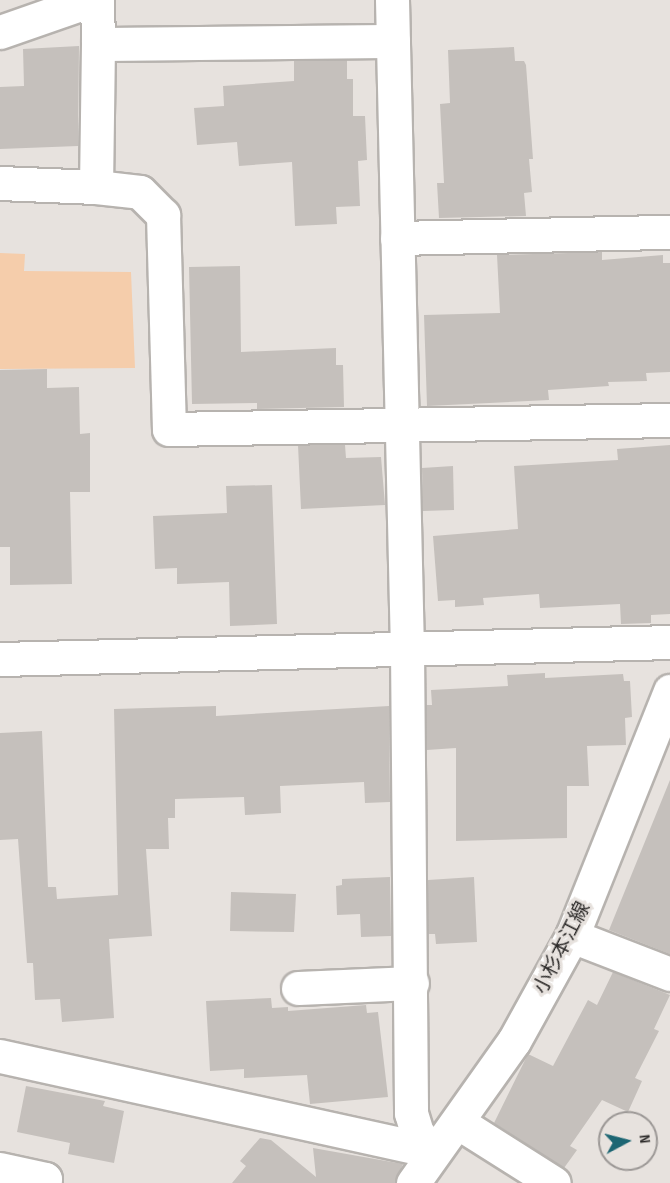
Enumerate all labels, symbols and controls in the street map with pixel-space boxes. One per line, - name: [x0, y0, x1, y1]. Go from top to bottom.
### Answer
- street label: 小杉本江線: [529, 898, 595, 998]
- north arrow: [598, 1111, 658, 1171]
- text: N: [634, 1134, 654, 1144]

